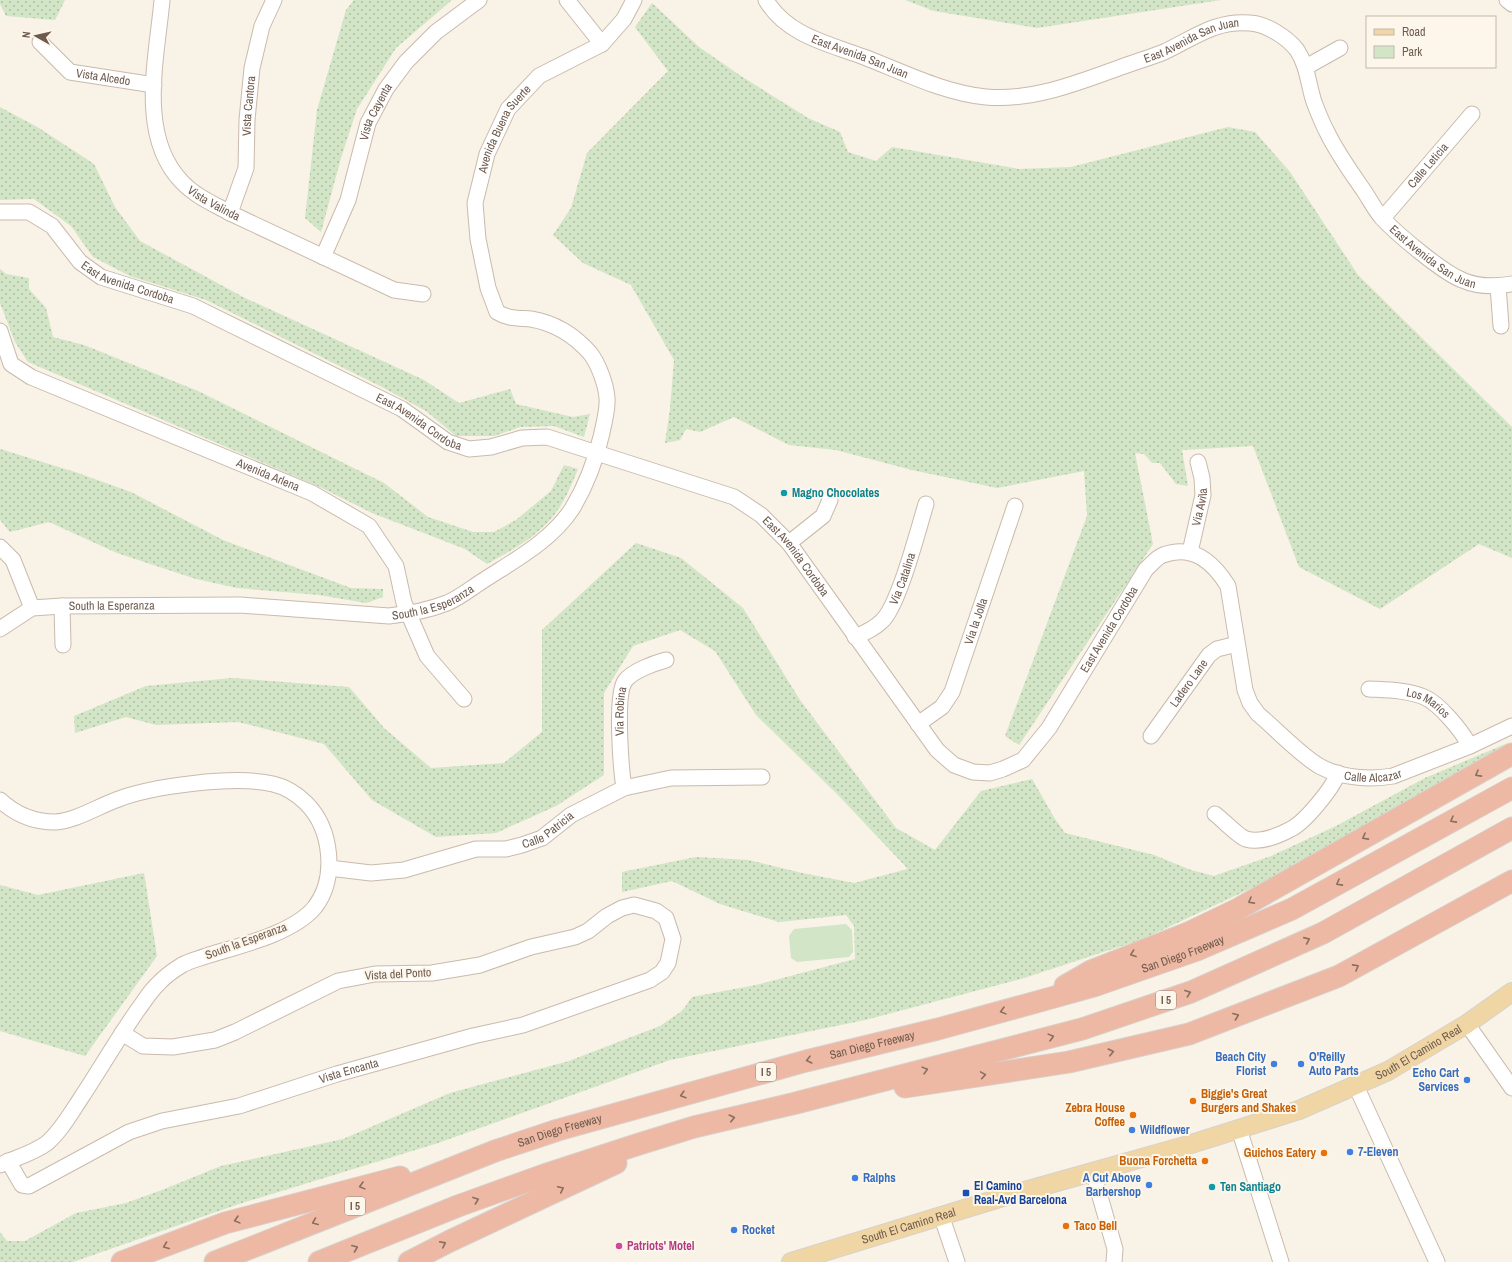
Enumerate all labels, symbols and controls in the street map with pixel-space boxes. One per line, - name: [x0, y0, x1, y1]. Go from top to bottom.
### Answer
- street label: East Avenida San Juan: [1142, 15, 1240, 67]
- north arrow: [16, 16, 56, 56]
- legend: [1366, 16, 1496, 68]
- text: Road: [1402, 24, 1426, 40]
- text: N: [19, 30, 33, 39]
- street label: East Avenida San Juan: [809, 31, 911, 82]
- text: Park: [1402, 44, 1422, 60]
- street label: Vista Alcedo: [75, 65, 131, 89]
- street label: Vista Cantora: [239, 75, 259, 136]
- street label: Vista Cayenta: [356, 79, 396, 142]
- street label: Avenida Buena Suerte: [474, 82, 534, 176]
- street label: Calle Leticia: [1404, 139, 1452, 192]
- street label: Vista Valinda: [184, 182, 243, 225]
- street label: East Avenida San Juan: [1386, 221, 1477, 292]
- street label: East Avenida Cordoba: [78, 257, 176, 308]
- street label: East Avenida Cordoba: [373, 389, 464, 454]
- street label: Avenida Arlena: [233, 454, 302, 495]
- place label: Magno Chocolates: [792, 485, 880, 501]
- street label: Via Avila: [1188, 487, 1211, 528]
- marker: Magno Chocolates: [779, 488, 789, 498]
- street label: East Avenida Cordoba: [759, 513, 833, 600]
- street label: Via Catalina: [886, 550, 919, 607]
- street label: South la Esperanza: [391, 581, 477, 624]
- street label: East Avenida Cordoba: [1077, 583, 1142, 676]
- street label: Via la Jolla: [961, 596, 991, 647]
- street label: South la Esperanza: [69, 597, 155, 614]
- street label: Ladero Lane: [1166, 656, 1211, 710]
- street label: Los Marios: [1405, 684, 1454, 722]
- street label: Via Robina: [611, 685, 630, 736]
- street label: Calle Alcazar: [1343, 765, 1405, 786]
- one-way arrow: [1475, 769, 1482, 776]
- street label: Calle Patricia: [520, 807, 578, 852]
- one-way arrow: [1450, 815, 1457, 823]
- one-way arrow: [1362, 833, 1369, 840]
- one-way arrow: [1336, 878, 1344, 885]
- one-way arrow: [1248, 897, 1256, 904]
- street label: South la Esperanza: [203, 919, 290, 963]
- street label: San Diego Freeway: [1139, 931, 1227, 977]
- one-way arrow: [1302, 937, 1310, 945]
- one-way arrow: [1130, 949, 1137, 958]
- street label: Vista del Ponto: [364, 964, 432, 984]
- one-way arrow: [1352, 964, 1359, 972]
- one-way arrow: [1184, 989, 1191, 997]
- road number: I 5: [1156, 991, 1176, 1009]
- one-way arrow: [999, 1006, 1006, 1015]
- one-way arrow: [1232, 1013, 1239, 1021]
- street label: South El Camino Real: [1373, 1021, 1465, 1084]
- street label: San Diego Freeway: [828, 1027, 916, 1063]
- one-way arrow: [1047, 1033, 1054, 1042]
- one-way arrow: [1108, 1049, 1114, 1057]
- place label: Beach City Florist: [1215, 1049, 1267, 1079]
- place label: O'Reilly Auto Parts: [1309, 1049, 1359, 1079]
- street label: Vista Encanta: [317, 1055, 381, 1087]
- one-way arrow: [806, 1056, 812, 1064]
- marker: Beach City Florist: [1269, 1059, 1279, 1069]
- marker: O'Reilly Auto Parts: [1296, 1059, 1306, 1069]
- road number: I 5: [756, 1063, 776, 1081]
- place label: Echo Cart Services: [1413, 1065, 1460, 1095]
- one-way arrow: [922, 1066, 928, 1074]
- one-way arrow: [980, 1071, 986, 1080]
- marker: Echo Cart Services: [1462, 1075, 1472, 1085]
- place label: Biggie's Great Burgers and Shakes: [1201, 1086, 1297, 1116]
- one-way arrow: [680, 1090, 687, 1099]
- marker: Biggie's Great Burgers and Shakes: [1188, 1096, 1198, 1106]
- place label: Zebra House Coffee: [1065, 1100, 1126, 1130]
- street label: San Diego Freeway: [515, 1110, 604, 1151]
- marker: Zebra House Coffee: [1128, 1110, 1138, 1120]
- one-way arrow: [729, 1115, 735, 1123]
- place label: Wildflower: [1140, 1122, 1190, 1138]
- marker: Wildflower: [1127, 1125, 1137, 1135]
- place label: 7-Eleven: [1358, 1144, 1398, 1160]
- place label: Guichos Eatery: [1244, 1145, 1317, 1161]
- marker: 7-Eleven: [1345, 1147, 1355, 1157]
- marker: Guichos Eatery: [1319, 1148, 1329, 1158]
- place label: Buona Forchetta: [1119, 1153, 1198, 1169]
- marker: Buona Forchetta: [1200, 1156, 1210, 1166]
- place label: Ralphs: [863, 1170, 896, 1186]
- place label: A Cut Above Barbershop: [1083, 1170, 1142, 1200]
- marker: Ralphs: [850, 1173, 860, 1183]
- place label: El Camino Real-Avd Barcelona: [974, 1178, 1067, 1208]
- place label: Ten Santiago: [1220, 1179, 1281, 1195]
- marker: A Cut Above Barbershop: [1144, 1180, 1154, 1190]
- one-way arrow: [359, 1182, 366, 1190]
- marker: Ten Santiago: [1207, 1182, 1217, 1192]
- one-way arrow: [557, 1186, 564, 1194]
- marker: El Camino Real-Avd Barcelona: [961, 1188, 971, 1198]
- one-way arrow: [472, 1196, 479, 1205]
- road number: I 5: [345, 1197, 365, 1215]
- street label: South El Camino Real: [860, 1204, 958, 1248]
- one-way arrow: [234, 1215, 241, 1224]
- one-way arrow: [312, 1218, 319, 1226]
- place label: Taco Bell: [1074, 1218, 1117, 1234]
- marker: Taco Bell: [1061, 1221, 1071, 1231]
- place label: Rocket: [742, 1222, 776, 1238]
- marker: Rocket: [729, 1225, 739, 1235]
- place label: Patriots' Motel: [627, 1238, 695, 1254]
- one-way arrow: [162, 1241, 169, 1249]
- one-way arrow: [439, 1241, 447, 1249]
- marker: Patriots' Motel: [614, 1241, 624, 1251]
- one-way arrow: [351, 1244, 358, 1252]

